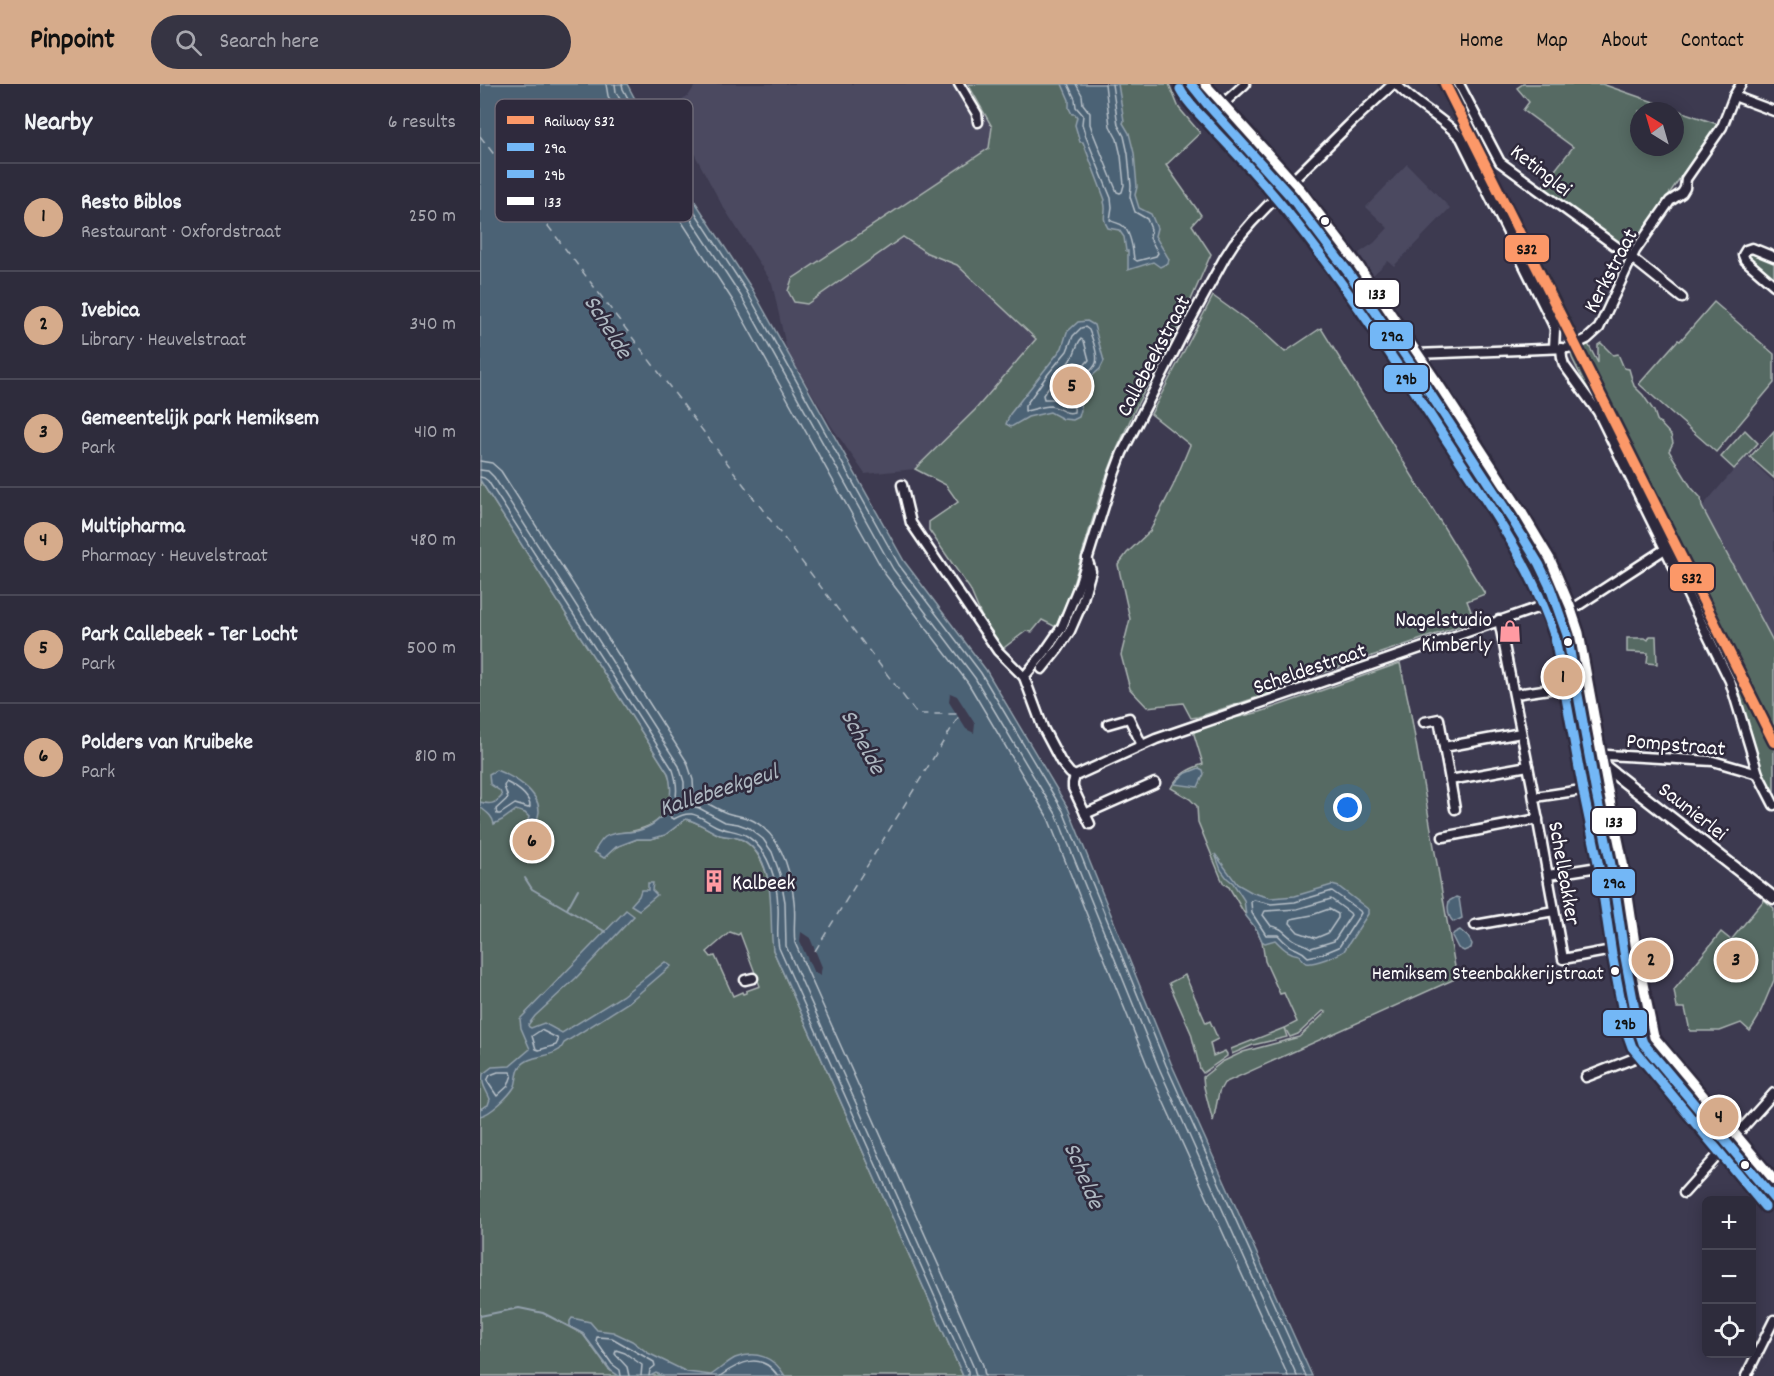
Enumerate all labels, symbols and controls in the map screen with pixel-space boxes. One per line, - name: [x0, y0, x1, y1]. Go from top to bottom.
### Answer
- search box: [151, 15, 571, 69]
- text: Pinpoint: [30, 22, 115, 62]
- icon: search: [172, 26, 205, 59]
- text: Search here: [220, 27, 319, 58]
- text: Home: [1459, 27, 1503, 57]
- text: Map: [1536, 27, 1568, 57]
- text: About: [1601, 27, 1648, 57]
- text: Contact: [1681, 27, 1744, 57]
- legend: [495, 99, 693, 222]
- north arrow: [1630, 102, 1684, 156]
- text: Nearby: [24, 105, 92, 142]
- text: 6 results: [388, 109, 456, 137]
- text: Railway S32: [544, 111, 615, 134]
- text: 29a: [544, 138, 566, 161]
- street label: Ketinglei: [1502, 138, 1577, 206]
- text: 29b: [544, 165, 565, 188]
- text: Resto Biblos: [81, 188, 182, 219]
- text: 133: [544, 192, 562, 215]
- text: 1: [41, 203, 46, 231]
- text: 250 m: [409, 203, 456, 231]
- unlabelled marker: [1319, 215, 1331, 227]
- text: Restaurant · Oxfordstraat: [81, 219, 282, 247]
- street label: Kerkstraat: [1577, 224, 1647, 319]
- line badge: S32: [1504, 234, 1550, 263]
- text: S32: [1516, 239, 1538, 262]
- line badge: 133: [1354, 279, 1400, 308]
- text: 133: [1368, 284, 1386, 307]
- water label: Schelde: [574, 289, 640, 367]
- street label: Callebeekstraat: [1110, 290, 1200, 423]
- text: Ivebica: [81, 296, 139, 327]
- text: 2: [39, 311, 48, 339]
- text: 340 m: [410, 311, 456, 339]
- line badge: 29a: [1369, 321, 1414, 350]
- text: 29a: [1381, 326, 1404, 349]
- text: Library · Heuvelstraat: [81, 327, 246, 355]
- pin: 5: [1052, 364, 1092, 408]
- line badge: 29b: [1383, 364, 1429, 393]
- text: 29b: [1395, 369, 1417, 392]
- text: Gemeentelijk park Hemiksem: [81, 404, 319, 435]
- text: 3: [39, 419, 48, 447]
- text: 410 m: [414, 419, 456, 447]
- text: Park: [81, 435, 115, 463]
- text: Multipharma: [81, 512, 185, 543]
- text: 4: [39, 527, 48, 555]
- text: 480 m: [410, 527, 456, 555]
- text: Pharmacy · Heuvelstraat: [81, 543, 268, 571]
- line badge: S32: [1669, 563, 1715, 592]
- text: S32: [1681, 568, 1703, 591]
- place label: Nagelstudio Kimberly: [1395, 606, 1493, 662]
- shop icon: Nagelstudio Kimberly: [1497, 618, 1523, 644]
- text: Park Callebeek - Ter Locht: [81, 620, 298, 651]
- text: 5: [39, 635, 48, 663]
- text: 500 m: [407, 635, 456, 663]
- street label: Scheldestraat: [1249, 636, 1371, 704]
- unlabelled marker: [1562, 636, 1574, 648]
- text: Park: [81, 651, 115, 679]
- pin: 1: [1544, 654, 1582, 700]
- water label: Schelde: [830, 704, 893, 782]
- street label: Pompstraat: [1625, 727, 1727, 766]
- text: Polders van Kruibeke: [81, 728, 253, 759]
- text: 6: [39, 743, 48, 771]
- text: 810 m: [414, 743, 456, 771]
- water label: Kallebeekgeul: [655, 756, 785, 827]
- text: Park: [81, 759, 115, 787]
- street label: Saunierlei: [1651, 776, 1733, 850]
- your location: [1333, 793, 1362, 822]
- line badge: 133: [1591, 807, 1637, 835]
- text: 133: [1605, 812, 1623, 835]
- pin: 6: [512, 818, 552, 864]
- street label: Schelleakker: [1538, 819, 1587, 929]
- building icon: Kalbeek: [701, 868, 727, 894]
- line badge: 29a: [1591, 868, 1636, 897]
- place label: Kalbeek: [732, 869, 796, 900]
- text: 29a: [1603, 873, 1626, 896]
- pin: 2: [1632, 938, 1670, 982]
- pin: 3: [1716, 938, 1756, 982]
- place label: Hemiksem Steenbakkerijstraat: [1372, 961, 1604, 989]
- marker: Hemiksem Steenbakkerijstraat: [1609, 965, 1621, 977]
- line badge: 29b: [1602, 1009, 1648, 1037]
- text: 29b: [1614, 1014, 1636, 1037]
- pin: 4: [1700, 1094, 1738, 1140]
- water label: Schelde: [1053, 1138, 1112, 1216]
- unlabelled marker: [1739, 1159, 1751, 1171]
- map controls: [1702, 1196, 1756, 1358]
- button: +: [1702, 1196, 1756, 1250]
- button: −: [1702, 1250, 1756, 1304]
- button: locate: [1702, 1304, 1756, 1358]

